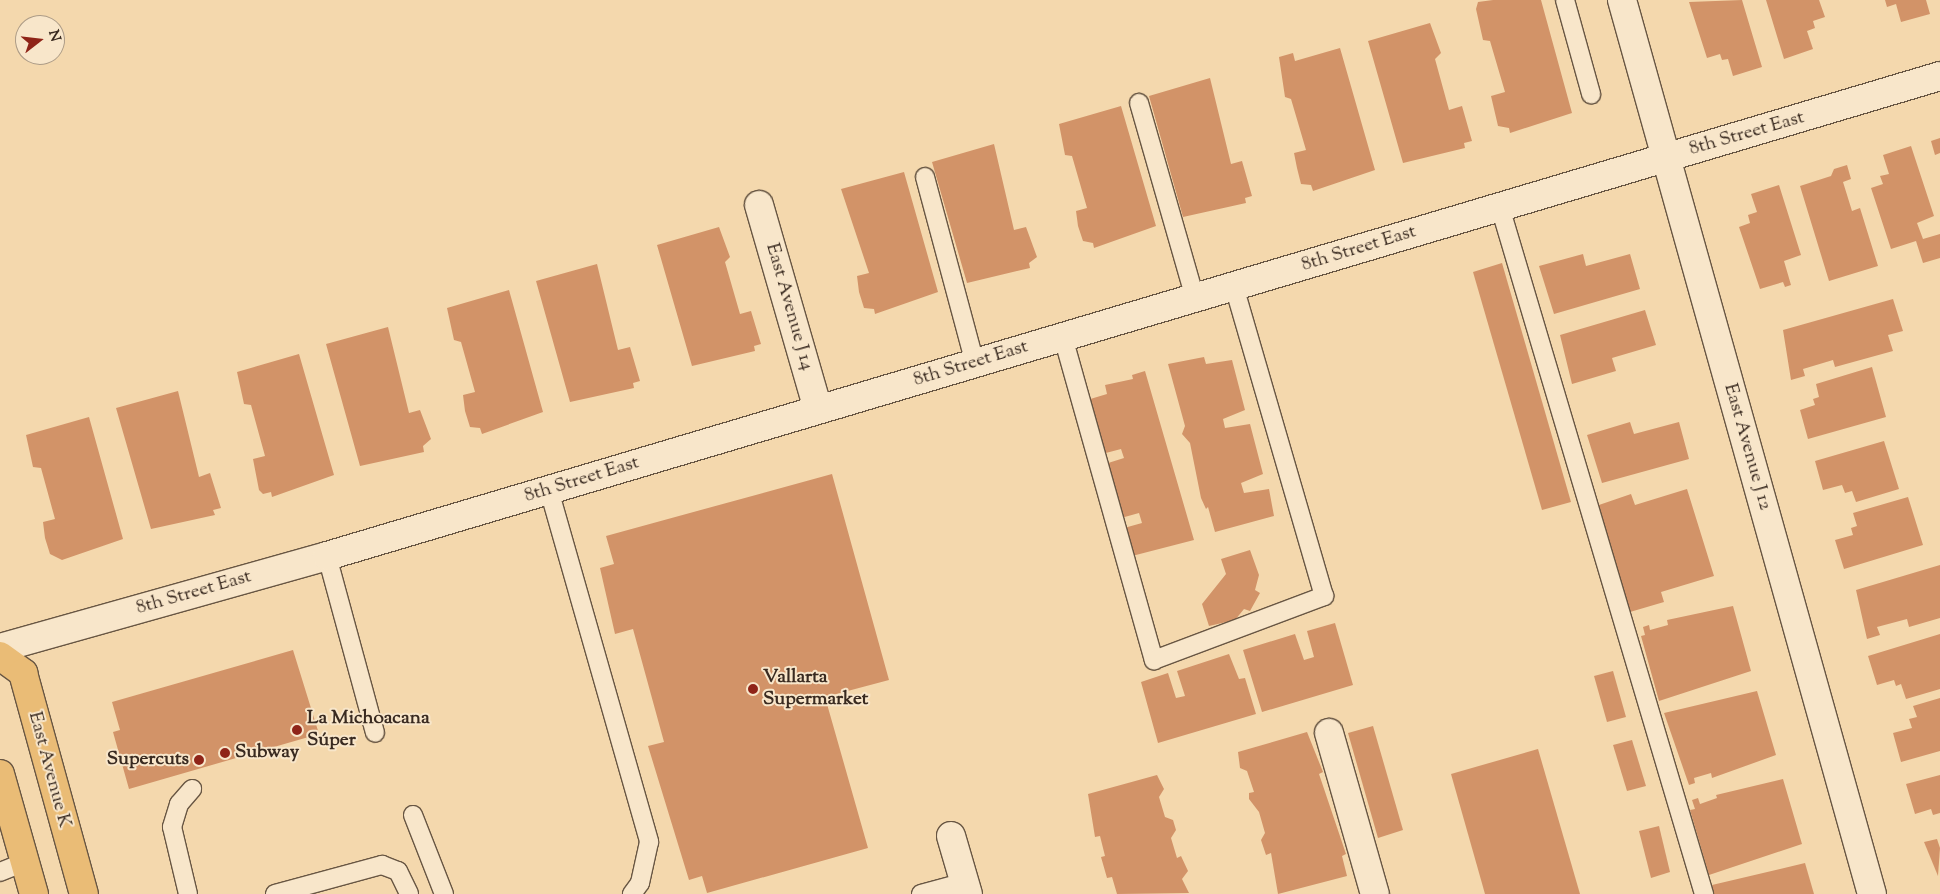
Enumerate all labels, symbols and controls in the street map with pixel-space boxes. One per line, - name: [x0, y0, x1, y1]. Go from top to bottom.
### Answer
- north arrow: [15, 15, 65, 65]
- text: N: [42, 28, 65, 44]
- street label: 8th Street East: [1687, 107, 1807, 161]
- street label: 8th Street East: [1299, 221, 1419, 277]
- street label: East Avenue J 14: [760, 241, 818, 373]
- street label: 8th Street East: [911, 336, 1031, 392]
- street label: East Avenue J 12: [1718, 381, 1776, 513]
- street label: 8th Street East: [522, 452, 642, 508]
- street label: 8th Street East: [134, 566, 254, 620]
- place label: Vallarta Supermarket: [763, 667, 868, 711]
- marker: Vallarta Supermarket: [747, 683, 759, 695]
- place label: La Michoacana Súper: [307, 708, 430, 752]
- street label: East Avenue K: [23, 709, 75, 831]
- marker: La Michoacana Súper: [291, 724, 303, 736]
- place label: Subway: [235, 742, 299, 764]
- marker: Subway: [219, 747, 231, 759]
- place label: Supercuts: [107, 749, 189, 771]
- marker: Supercuts: [193, 754, 205, 766]

